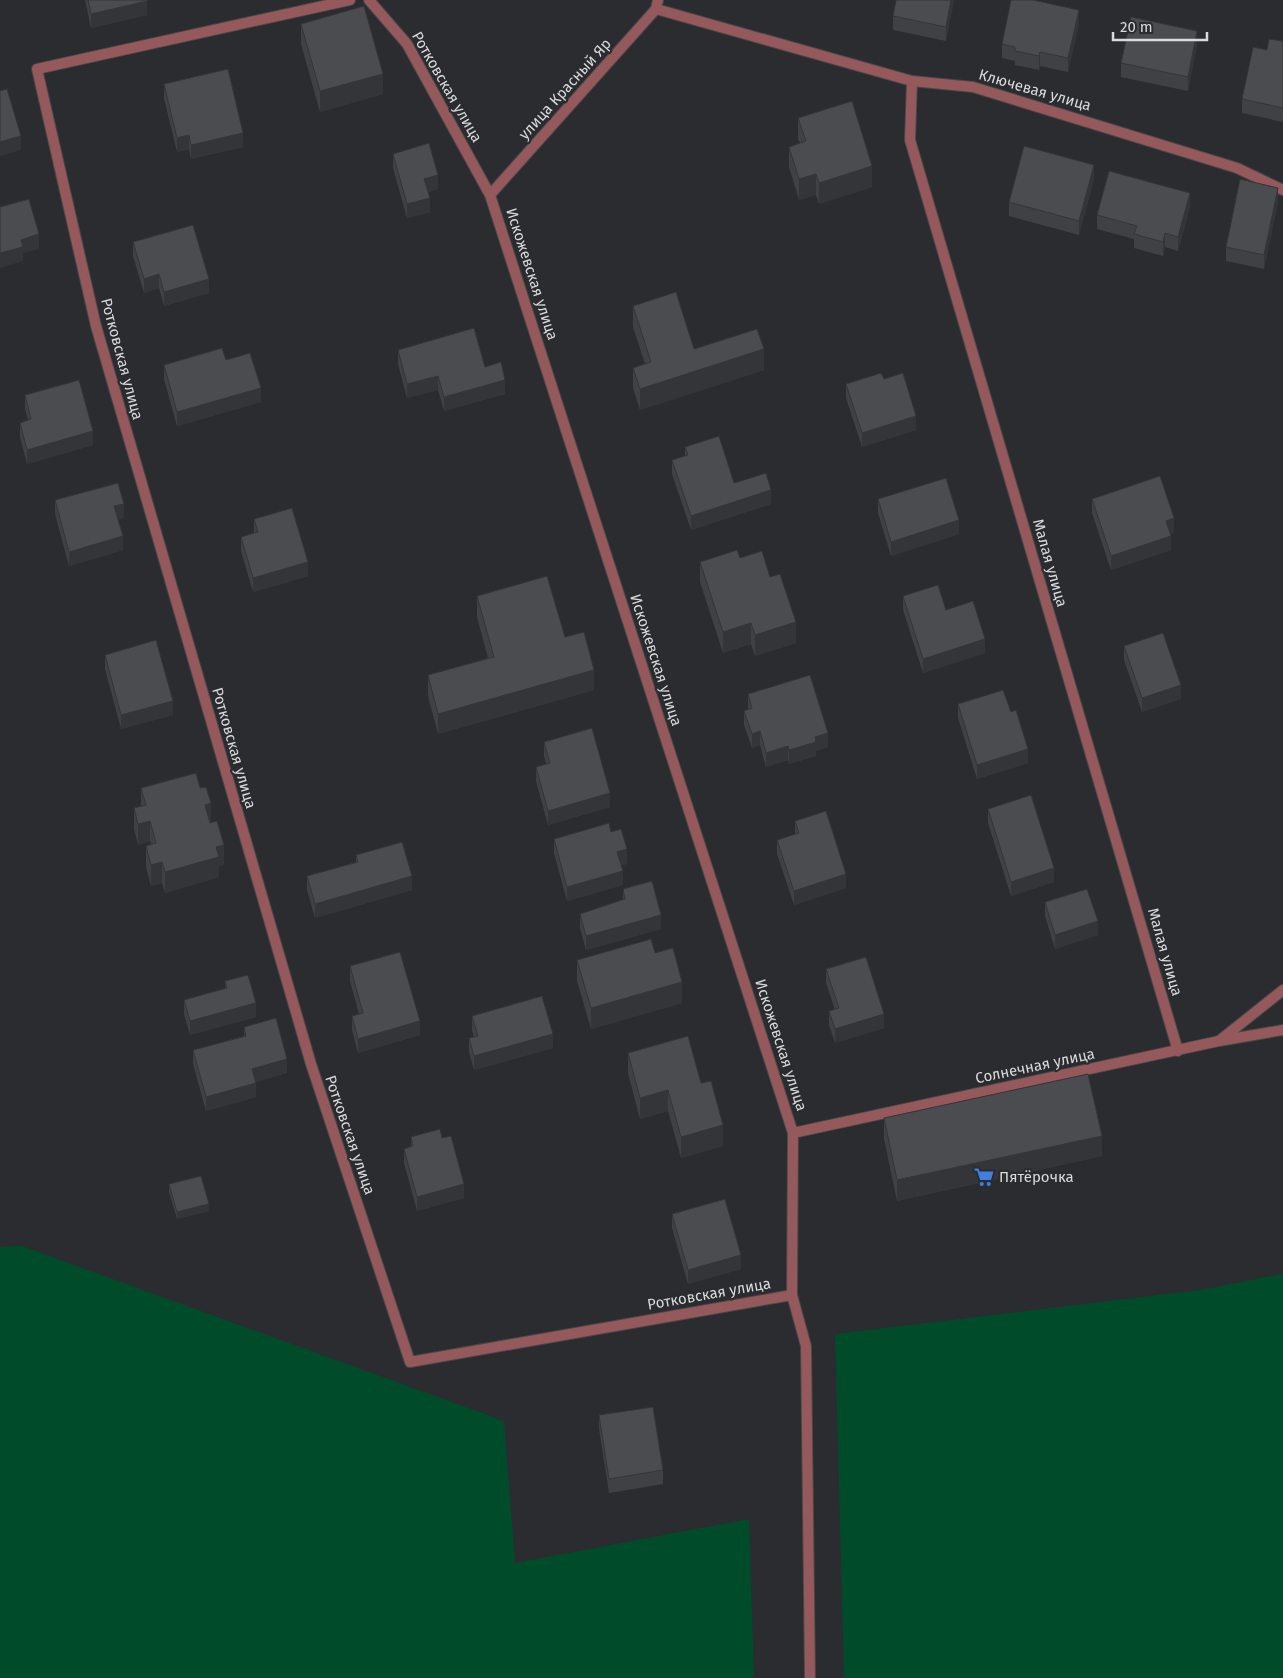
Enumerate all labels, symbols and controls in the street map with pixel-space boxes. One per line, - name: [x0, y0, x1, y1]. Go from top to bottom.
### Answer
- scale bar: [1113, 10, 1207, 42]
- text: 20 m: [1120, 18, 1153, 36]
- street label: Ротковская улица: [408, 28, 486, 146]
- street label: улица Красный Яр: [515, 35, 615, 143]
- street label: Ключевая улица: [977, 65, 1093, 115]
- street label: Искожевская улица: [502, 206, 562, 342]
- street label: Ротковская улица: [97, 296, 147, 422]
- street label: Малая улица: [1029, 517, 1071, 609]
- street label: Искожевская улица: [626, 592, 686, 728]
- street label: Ротковская улица: [208, 685, 260, 811]
- street label: Малая улица: [1144, 906, 1186, 998]
- street label: Искожевская улица: [751, 977, 811, 1113]
- street label: Солнечная улица: [974, 1045, 1096, 1087]
- street label: Ротковская улица: [321, 1073, 379, 1197]
- supermarket icon: Пятёрочка: [973, 1166, 995, 1188]
- place label: Пятёрочка: [999, 1168, 1074, 1186]
- street label: Ротковская улица: [646, 1274, 772, 1314]

